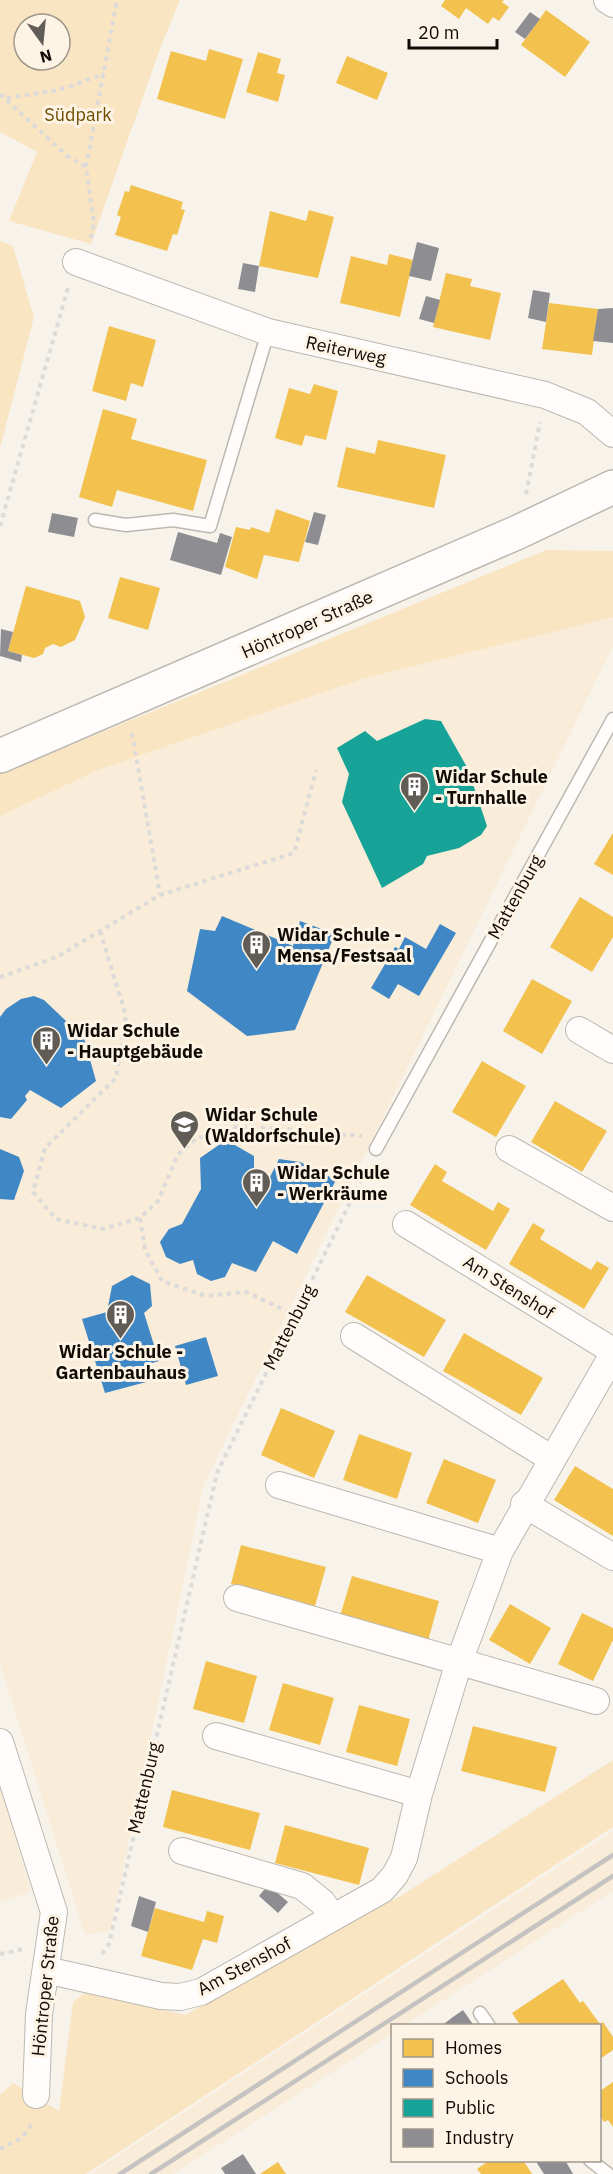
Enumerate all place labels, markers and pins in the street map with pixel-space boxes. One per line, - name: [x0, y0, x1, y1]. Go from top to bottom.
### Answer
- place label: Widar Schule - Turnhalle: [435, 765, 548, 809]
- building icon: Widar Schule - Turnhalle: [398, 770, 430, 812]
- place label: Widar Schule - Mensa/Festsaal: [277, 923, 412, 967]
- building icon: Widar Schule - Mensa/Festsaal: [240, 928, 272, 970]
- place label: Widar Schule - Hauptgebäude: [67, 1019, 203, 1063]
- building icon: Widar Schule - Hauptgebäude: [30, 1024, 62, 1066]
- place label: Widar Schule (Waldorfschule): [205, 1103, 341, 1147]
- school or university icon: Widar Schule (Waldorfschule): [168, 1108, 200, 1150]
- place label: Widar Schule - Werkräume: [277, 1161, 390, 1205]
- building icon: Widar Schule - Werkräume: [240, 1166, 272, 1208]
- building icon: Widar Schule - Gartenbauhaus: [105, 1298, 137, 1340]
- place label: Widar Schule - Gartenbauhaus: [56, 1340, 186, 1384]

